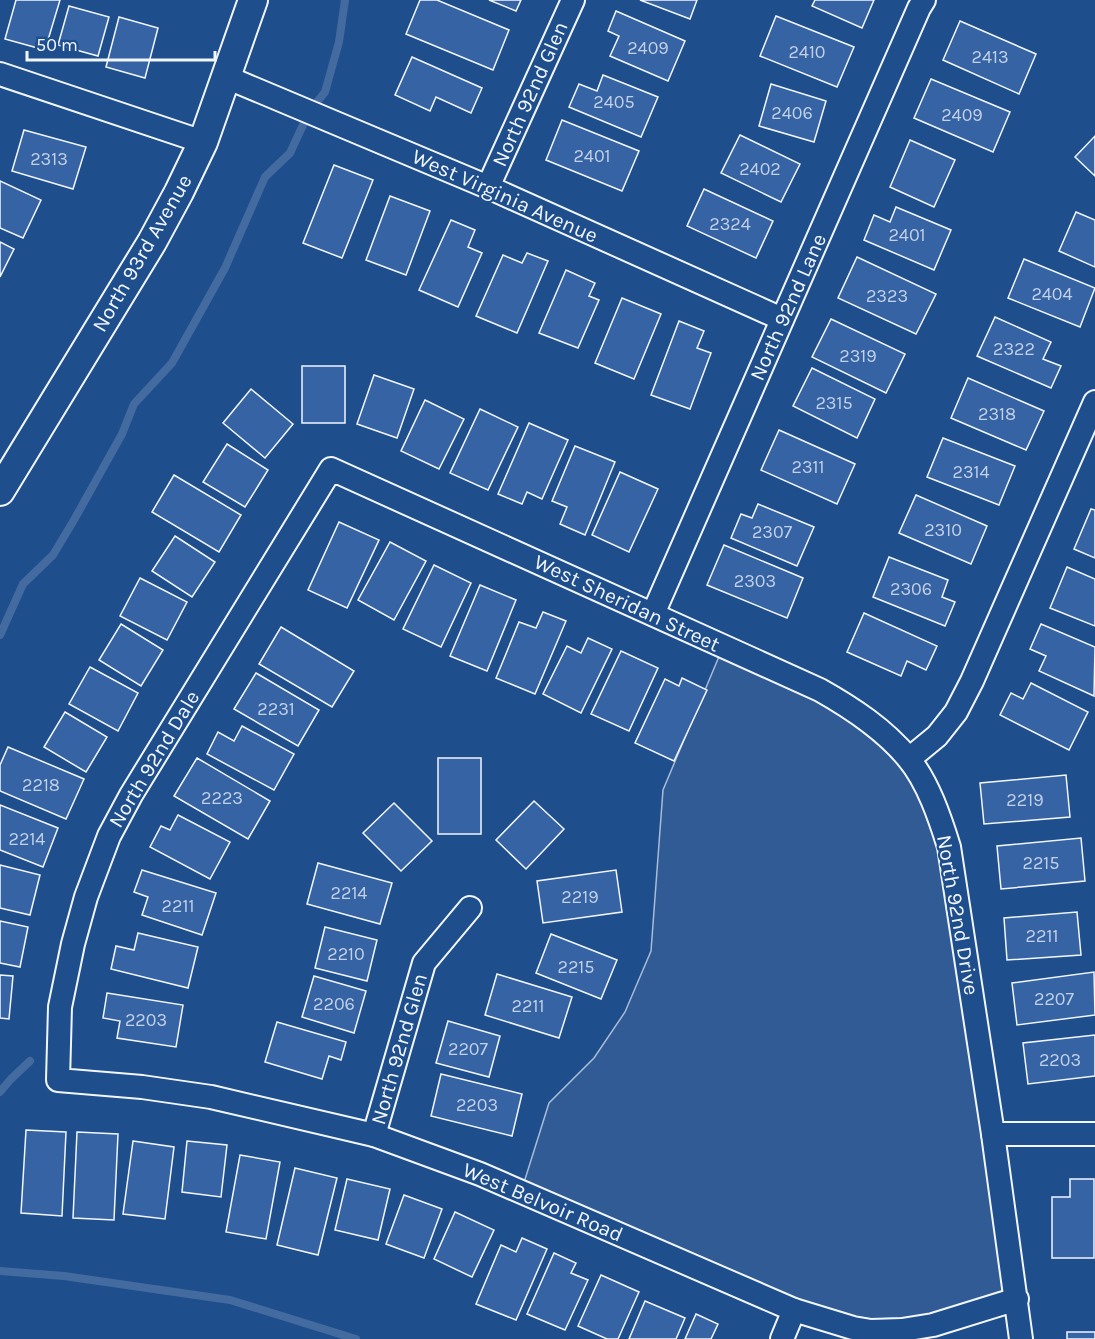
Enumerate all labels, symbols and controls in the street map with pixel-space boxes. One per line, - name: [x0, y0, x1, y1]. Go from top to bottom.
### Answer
- street label: North 92nd Glen: [487, 18, 573, 170]
- scale bar: [27, 24, 214, 62]
- text: 50 m: [36, 34, 78, 56]
- house number: 2409: [627, 37, 669, 59]
- house number: 2410: [788, 41, 826, 63]
- house number: 2413: [971, 46, 1009, 68]
- house number: 2405: [593, 91, 635, 113]
- house number: 2406: [771, 102, 813, 124]
- house number: 2409: [941, 104, 983, 126]
- street label: West Virginia Avenue: [408, 144, 602, 248]
- house number: 2401: [573, 145, 611, 167]
- house number: 2313: [30, 148, 68, 170]
- house number: 2402: [739, 158, 781, 180]
- street label: North 93rd Avenue: [87, 170, 197, 336]
- house number: 2324: [709, 213, 751, 235]
- house number: 2401: [888, 224, 926, 246]
- street label: North 92nd Lane: [745, 230, 831, 384]
- house number: 2404: [1031, 283, 1073, 305]
- house number: 2323: [866, 285, 908, 307]
- house number: 2322: [993, 338, 1035, 360]
- house number: 2319: [839, 345, 877, 367]
- house number: 2315: [815, 392, 853, 414]
- house number: 2318: [978, 403, 1016, 425]
- house number: 2311: [792, 456, 824, 478]
- house number: 2314: [952, 461, 990, 483]
- house number: 2310: [924, 519, 962, 541]
- house number: 2307: [752, 521, 793, 543]
- street label: West Sheridan Street: [530, 549, 724, 657]
- house number: 2303: [734, 570, 776, 592]
- house number: 2306: [890, 578, 932, 600]
- street label: North 92nd Dale: [104, 686, 204, 832]
- house number: 2231: [257, 698, 295, 720]
- house number: 2218: [22, 774, 60, 796]
- house number: 2223: [201, 787, 243, 809]
- house number: 2219: [1006, 789, 1044, 811]
- house number: 2214: [9, 828, 45, 850]
- street label: North 92nd Drive: [932, 833, 984, 997]
- house number: 2215: [1023, 852, 1059, 874]
- house number: 2214: [331, 882, 367, 904]
- house number: 2219: [561, 886, 599, 908]
- house number: 2211: [162, 895, 194, 917]
- house number: 2211: [1026, 925, 1058, 947]
- house number: 2210: [327, 943, 365, 965]
- house number: 2215: [558, 956, 594, 978]
- street label: North 92nd Glen: [366, 971, 432, 1127]
- house number: 2207: [1034, 988, 1075, 1010]
- house number: 2206: [313, 993, 355, 1015]
- house number: 2211: [512, 995, 544, 1017]
- house number: 2203: [125, 1009, 167, 1031]
- house number: 2207: [448, 1038, 489, 1060]
- house number: 2203: [1039, 1049, 1081, 1071]
- house number: 2203: [456, 1094, 498, 1116]
- street label: West Belvoir Road: [459, 1157, 627, 1247]

